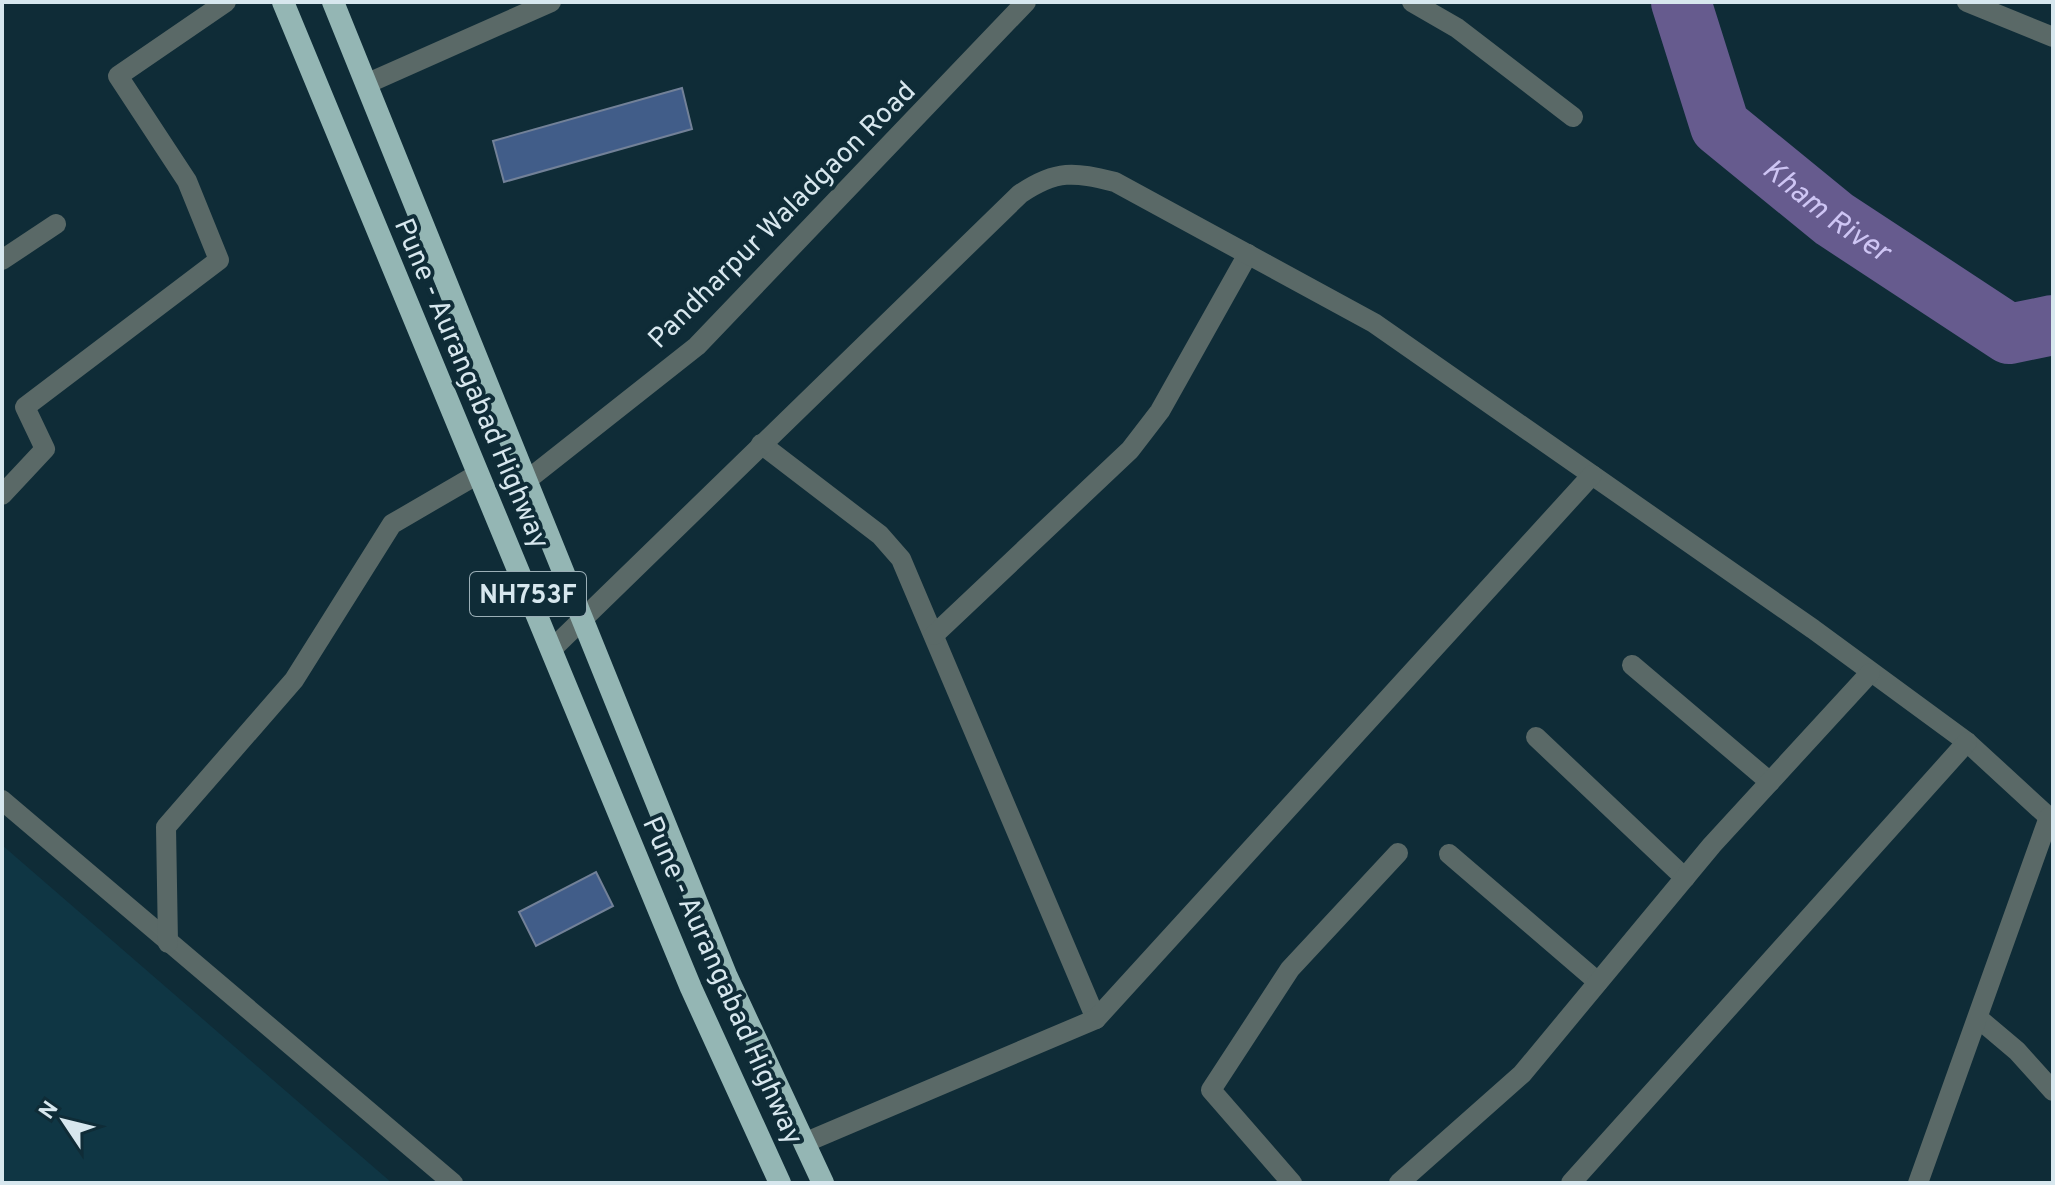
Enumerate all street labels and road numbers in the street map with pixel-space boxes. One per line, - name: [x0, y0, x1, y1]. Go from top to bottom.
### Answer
- street label: Pandharpur Waladgaon Road: [642, 75, 925, 358]
- street label: Pune - Aurangabad Highway: [384, 213, 556, 555]
- road number: NH753F: [470, 572, 586, 616]
- street label: Pune - Aurangabad Highway: [633, 811, 810, 1151]

